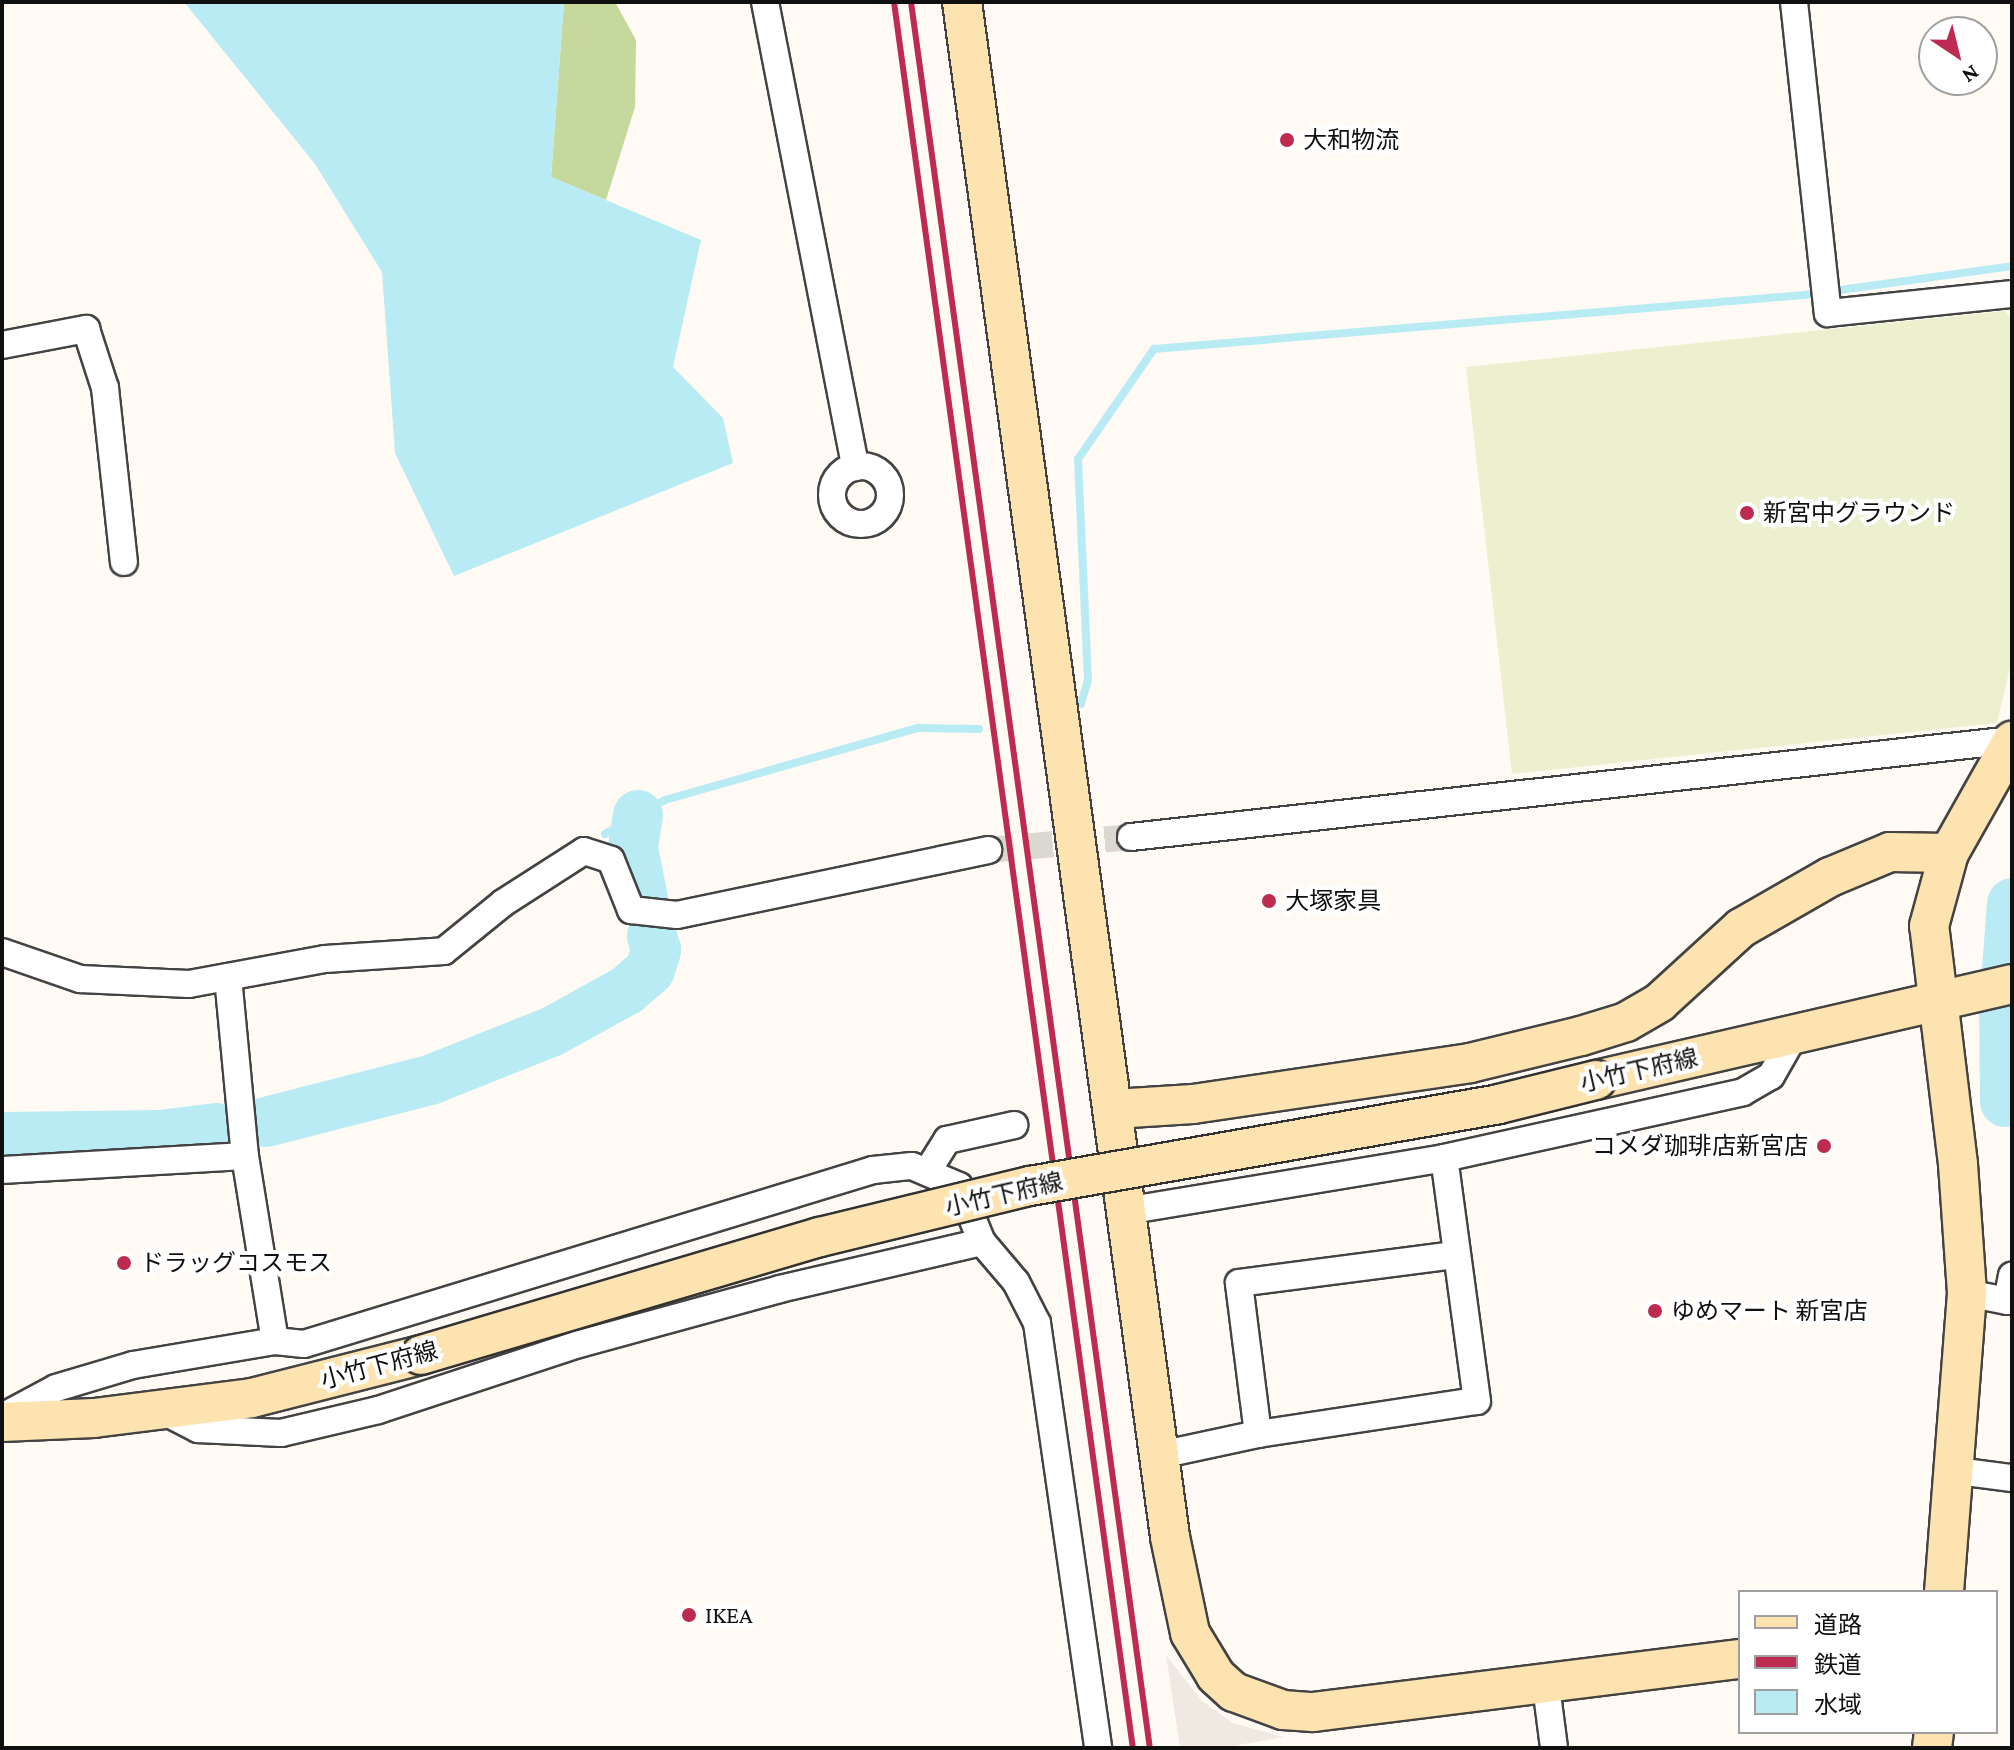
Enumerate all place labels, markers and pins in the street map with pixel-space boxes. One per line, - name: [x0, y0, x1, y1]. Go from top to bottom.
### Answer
- place label: 大和物流: [1303, 126, 1399, 154]
- marker: 大和物流: [1278, 131, 1296, 149]
- place label: 新宮中グラウンド: [1763, 499, 1955, 527]
- marker: 新宮中グラウンド: [1738, 504, 1756, 522]
- place label: 大塚家具: [1285, 887, 1381, 915]
- marker: 大塚家具: [1260, 892, 1278, 910]
- place label: コメダ珈琲店新宮店: [1592, 1132, 1808, 1160]
- marker: コメダ珈琲店新宮店: [1815, 1137, 1833, 1155]
- place label: ドラッグコスモス: [140, 1249, 332, 1277]
- marker: ドラッグコスモス: [115, 1254, 133, 1272]
- place label: ゆめマート 新宮店: [1671, 1297, 1867, 1325]
- marker: ゆめマート 新宮店: [1646, 1302, 1664, 1320]
- place label: IKEA: [705, 1601, 753, 1629]
- marker: IKEA: [680, 1606, 698, 1624]

